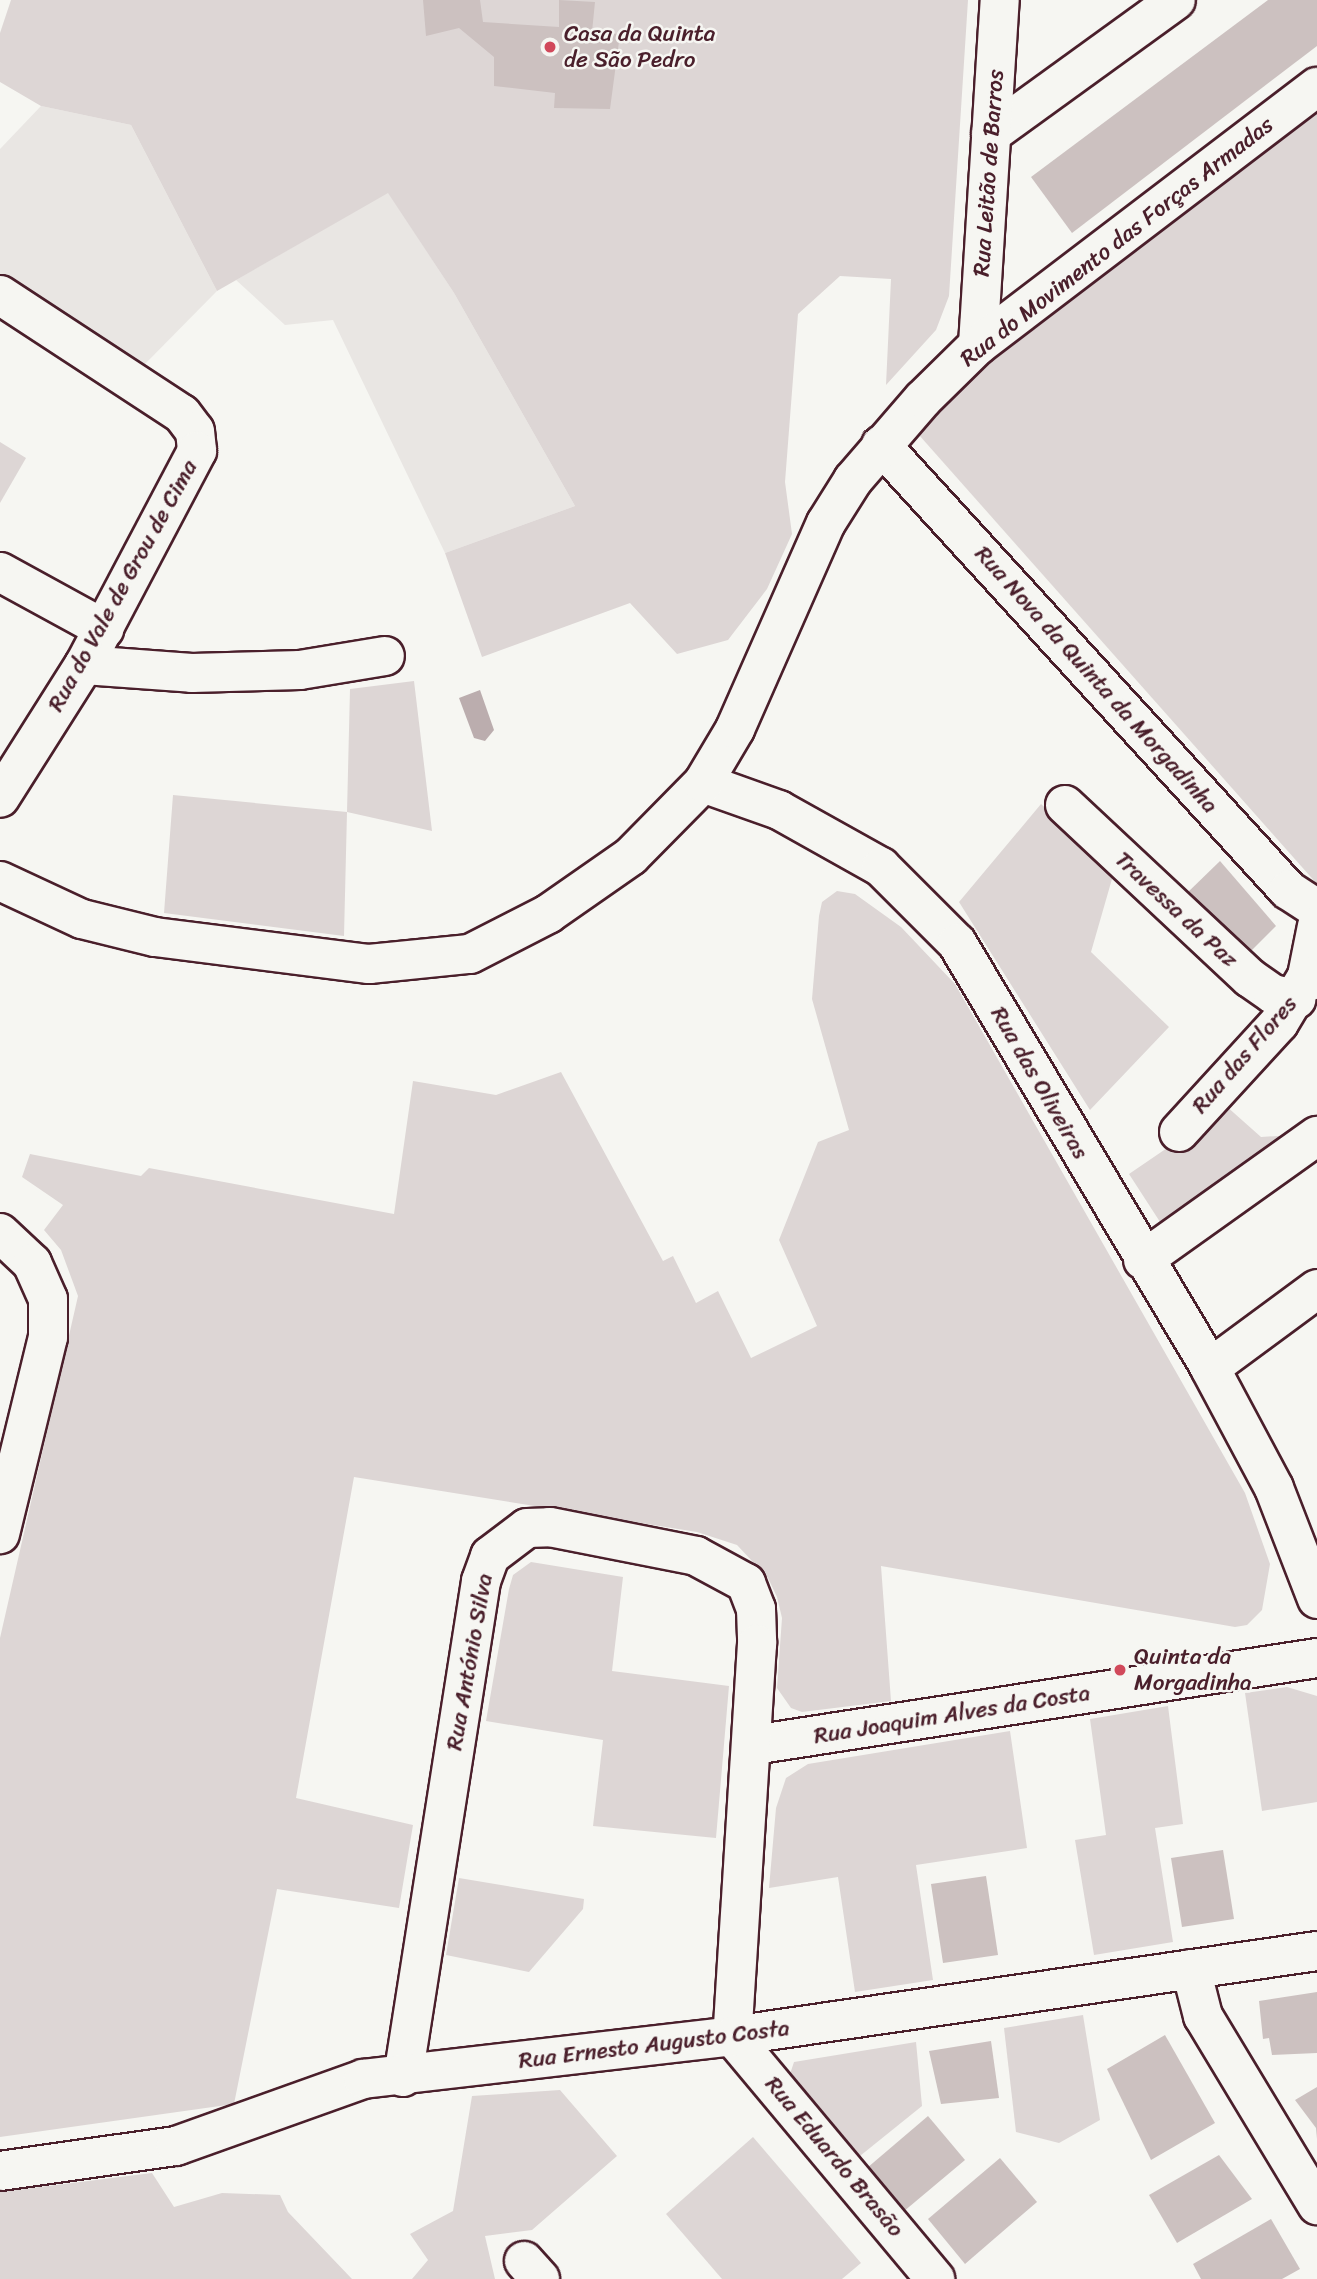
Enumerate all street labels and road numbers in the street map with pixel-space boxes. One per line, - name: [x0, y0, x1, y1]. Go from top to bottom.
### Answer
- street label: Rua Leitão de Barros: [968, 69, 1010, 277]
- street label: Rua do Movimento das Forças Armadas: [954, 111, 1280, 373]
- street label: Rua do Vale de Grou de Cima: [42, 455, 204, 717]
- street label: Rua Nova da Quinta da Morgadinha: [969, 541, 1223, 819]
- street label: Travessa da Paz: [1109, 846, 1243, 974]
- street label: Rua das Flores: [1187, 991, 1303, 1119]
- street label: Rua das Oliveiras: [984, 1002, 1094, 1164]
- street label: Rua António Silva: [441, 1571, 499, 1753]
- street label: Rua Joaquim Alves da Costa: [812, 1680, 1092, 1750]
- street label: Rua Ernesto Augusto Costa: [516, 2015, 792, 2075]
- street label: Rua Eduardo Brasão: [759, 2071, 909, 2243]

